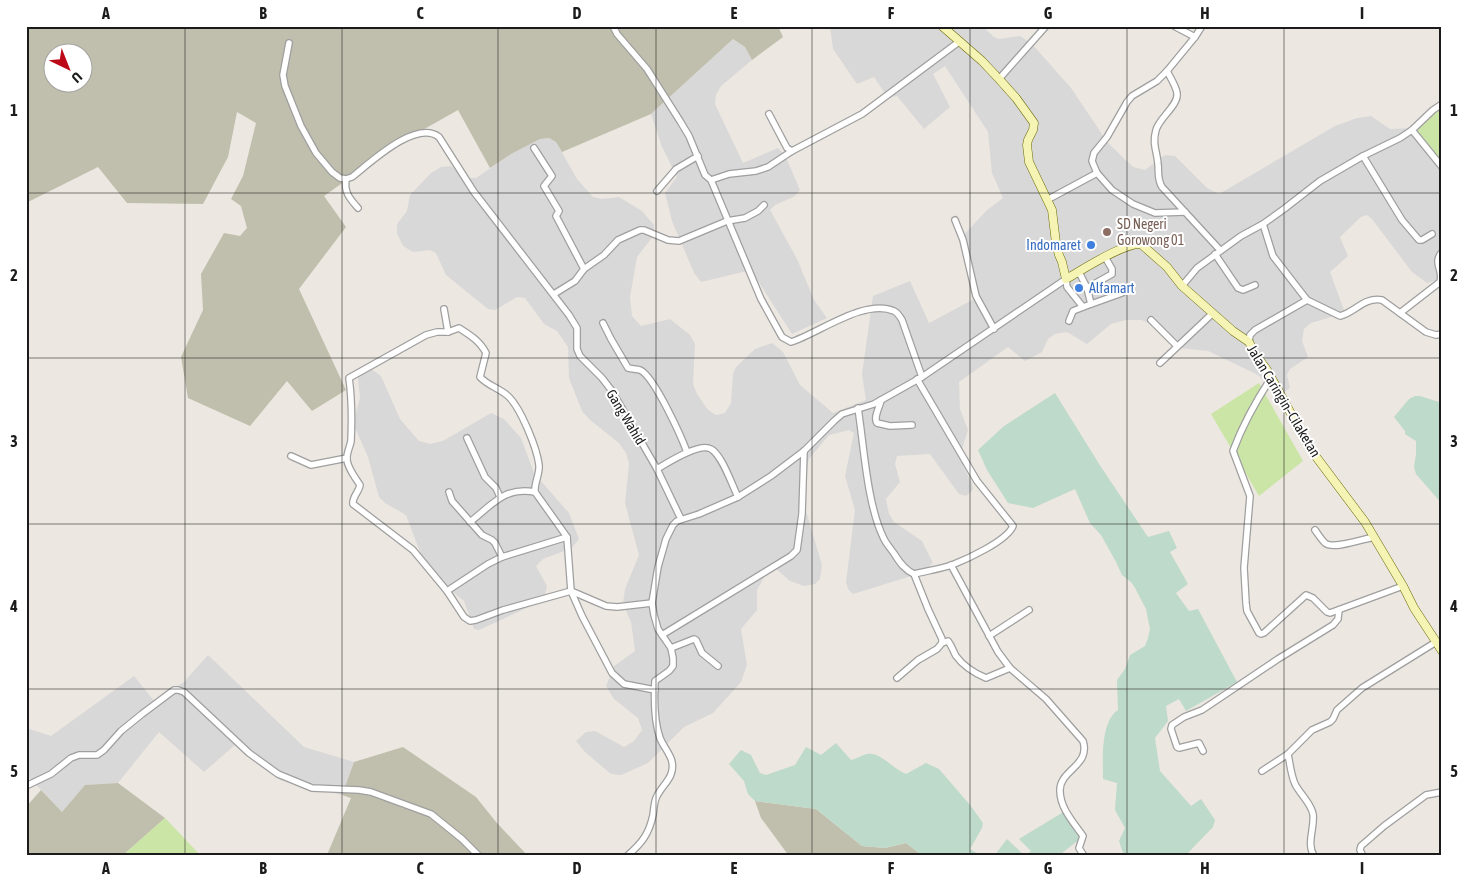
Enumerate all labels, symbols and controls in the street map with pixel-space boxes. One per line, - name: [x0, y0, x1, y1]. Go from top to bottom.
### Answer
- text: A: [101, 4, 110, 22]
- text: B: [259, 4, 267, 22]
- text: C: [416, 4, 424, 22]
- text: D: [573, 4, 582, 22]
- text: E: [731, 4, 738, 22]
- text: F: [888, 4, 895, 22]
- text: G: [1044, 4, 1053, 22]
- text: H: [1200, 4, 1210, 22]
- text: I: [1360, 4, 1364, 22]
- north arrow: [42, 42, 92, 92]
- text: U: [68, 69, 85, 86]
- text: 1: [10, 101, 18, 119]
- text: 1: [1450, 101, 1458, 119]
- place label: SD Negeri Gorowong 01: [1117, 216, 1184, 248]
- marker: SD Negeri Gorowong 01: [1101, 226, 1113, 238]
- place label: Indomaret: [1026, 237, 1081, 253]
- marker: Indomaret: [1085, 239, 1097, 251]
- text: 2: [10, 266, 18, 284]
- text: 2: [1450, 266, 1458, 284]
- place label: Alfamart: [1089, 280, 1135, 296]
- marker: Alfamart: [1073, 282, 1085, 294]
- street label: Jalan Caringin–Cilaketan: [1244, 342, 1324, 460]
- street label: Gang Wahid: [603, 387, 649, 447]
- text: 3: [10, 432, 18, 450]
- text: 3: [1450, 432, 1458, 450]
- text: 4: [9, 597, 18, 615]
- text: 4: [1449, 597, 1458, 615]
- text: 5: [10, 762, 18, 780]
- text: 5: [1450, 762, 1458, 780]
- text: A: [101, 859, 110, 877]
- text: B: [259, 859, 267, 877]
- text: C: [416, 859, 424, 877]
- text: D: [573, 859, 582, 877]
- text: E: [731, 859, 738, 877]
- text: F: [888, 859, 895, 877]
- text: G: [1044, 859, 1053, 877]
- text: H: [1200, 859, 1210, 877]
- text: I: [1360, 859, 1364, 877]

